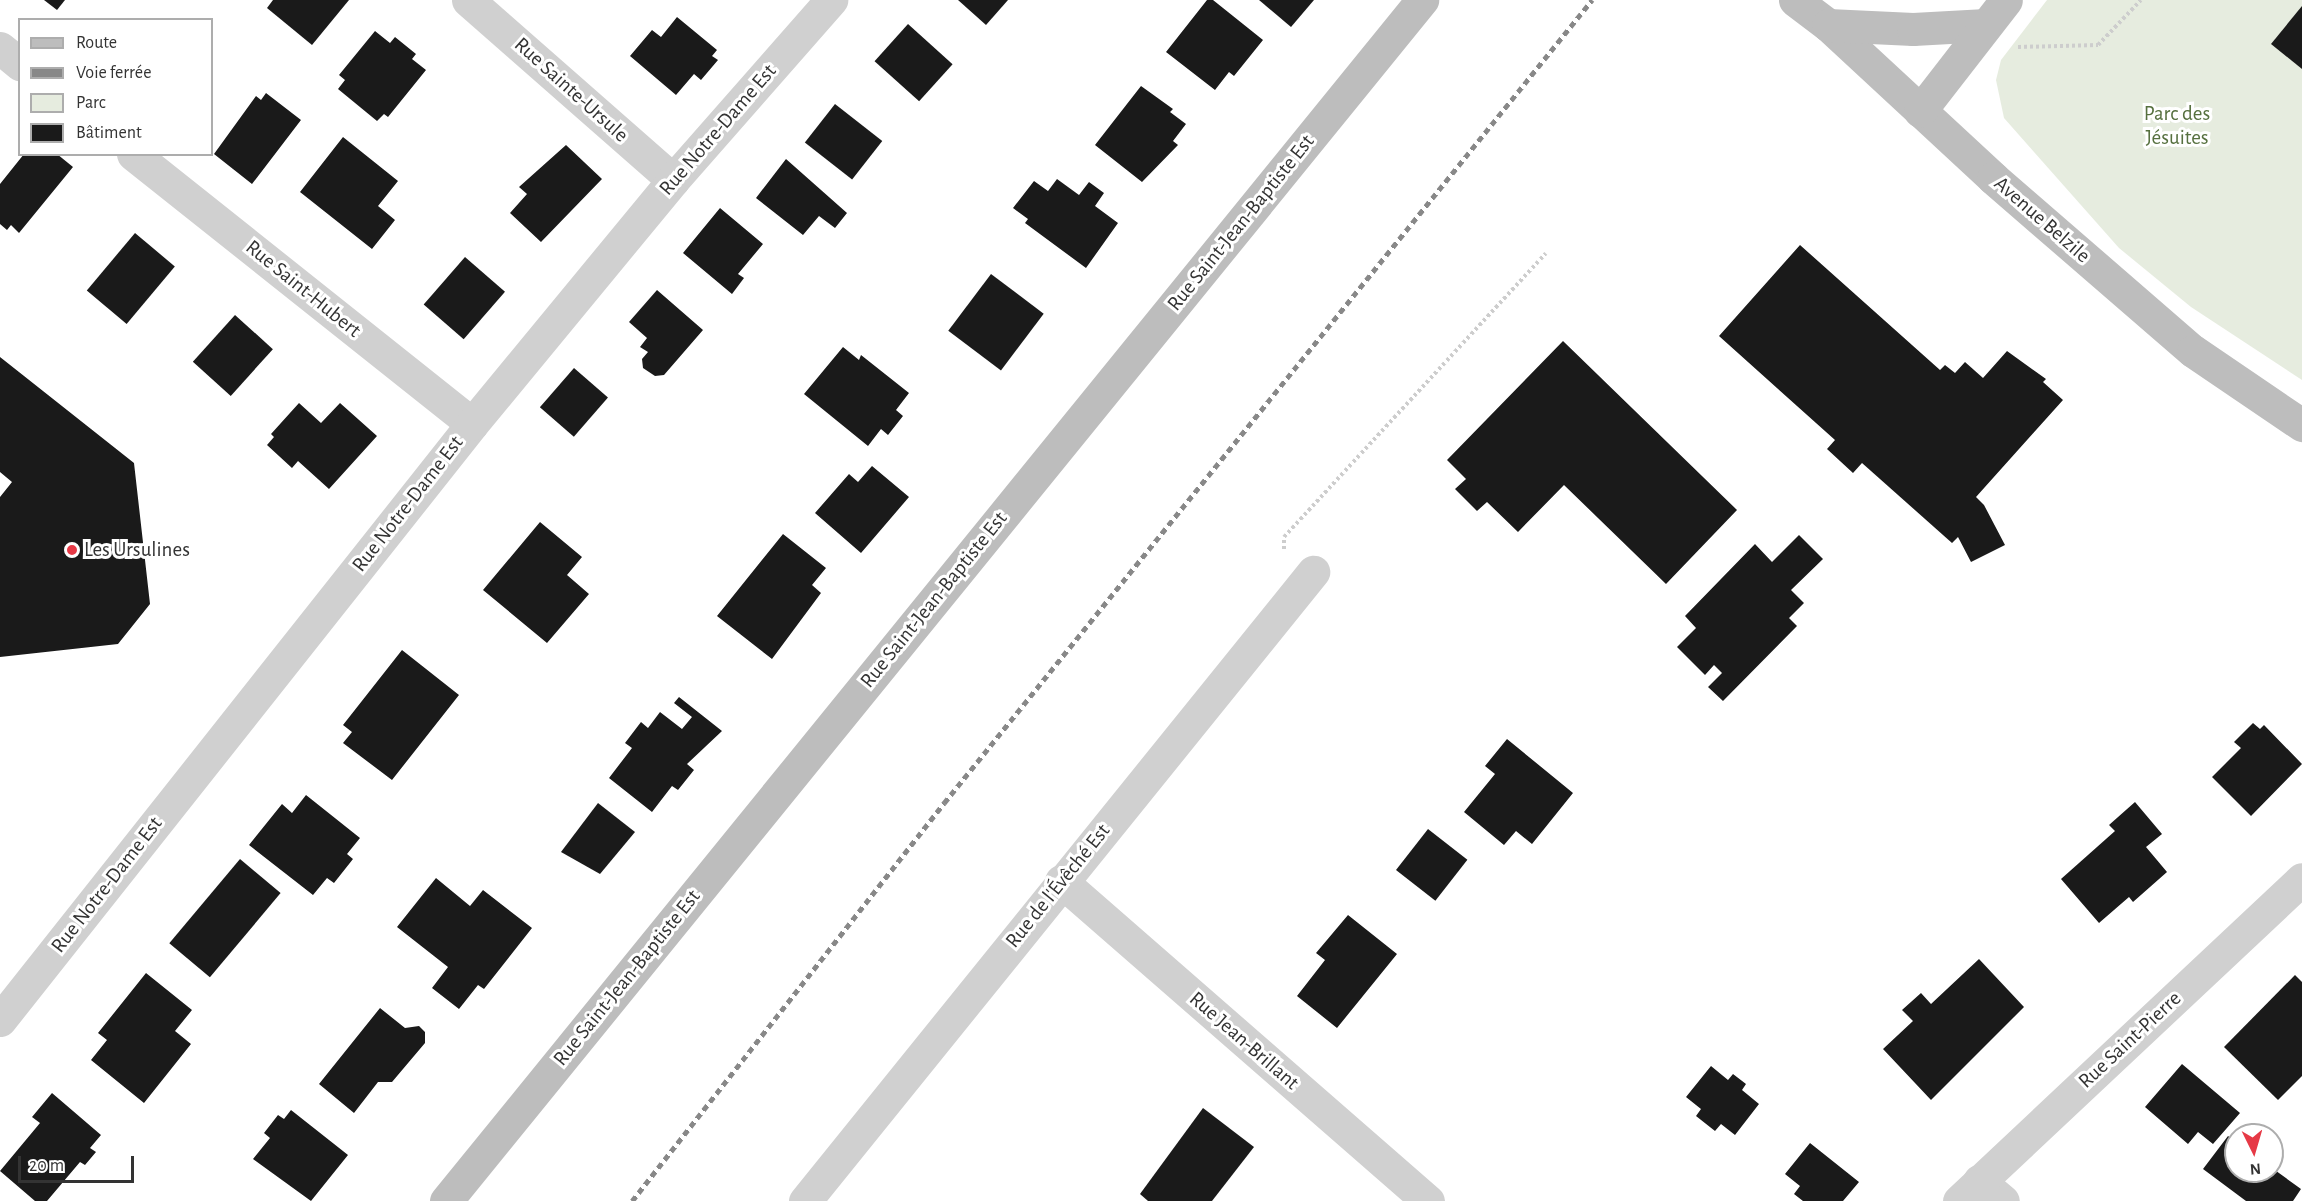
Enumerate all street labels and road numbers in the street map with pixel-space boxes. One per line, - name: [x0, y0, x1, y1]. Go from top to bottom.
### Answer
- street label: Rue Sainte-Ursule: [509, 32, 633, 148]
- street label: Rue Notre-Dame Est: [654, 59, 782, 201]
- street label: Rue Saint-Jean-Baptiste Est: [1162, 130, 1320, 316]
- street label: Avenue Belzile: [1989, 171, 2095, 269]
- street label: Rue Saint-Hubert: [240, 235, 366, 343]
- street label: Rue Notre-Dame Est: [347, 431, 469, 577]
- street label: Rue Saint-Jean-Baptiste Est: [855, 507, 1013, 693]
- street label: Rue Notre-Dame Est: [46, 812, 168, 958]
- street label: Rue de l'Évêché Est: [1000, 819, 1116, 953]
- street label: Rue Saint-Jean-Baptiste Est: [548, 885, 706, 1071]
- street label: Rue Jean-Brillant: [1184, 986, 1304, 1096]
- street label: Rue Saint-Pierre: [2073, 986, 2187, 1094]

